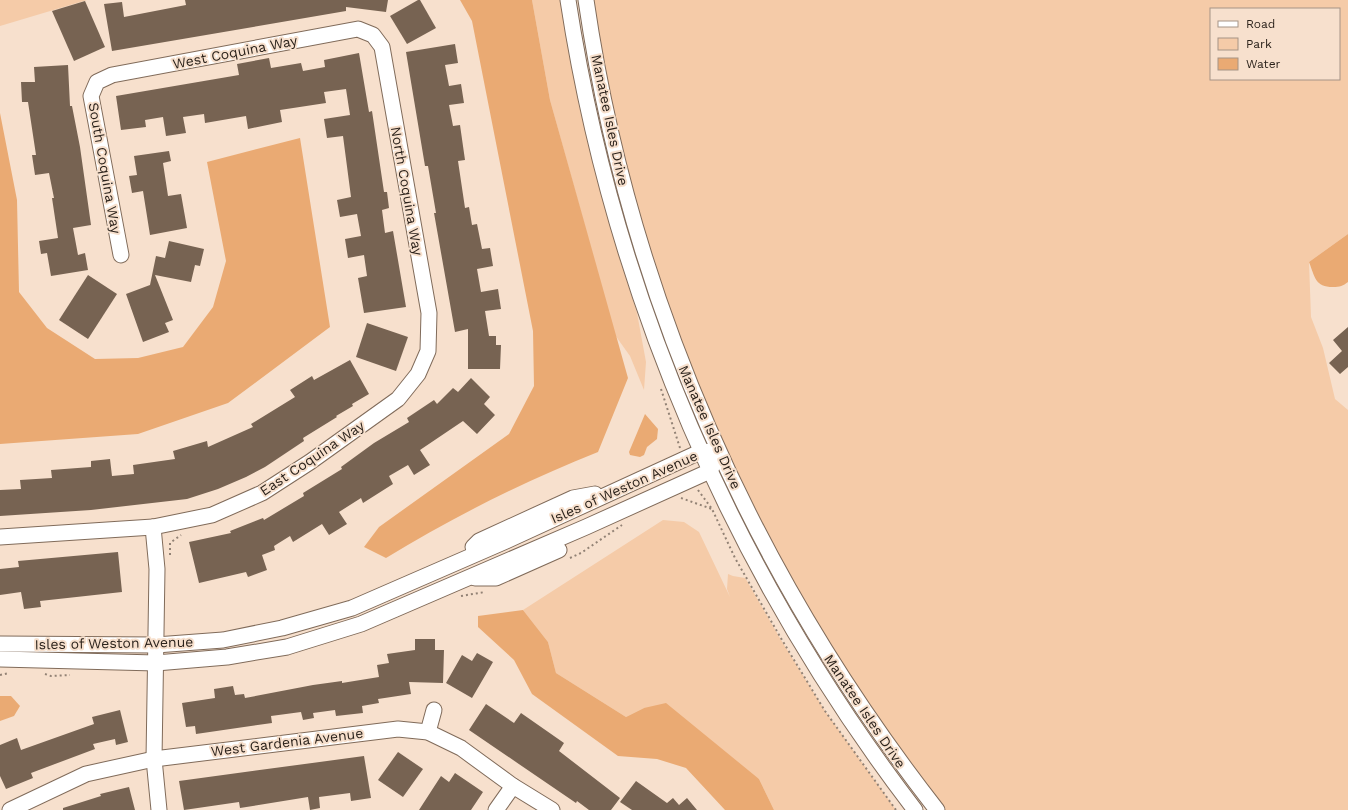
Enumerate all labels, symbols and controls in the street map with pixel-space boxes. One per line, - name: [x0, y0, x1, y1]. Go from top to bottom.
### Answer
- legend: [1210, 8, 1340, 80]
- text: Road: [1246, 17, 1275, 31]
- street label: West Coquina Way: [171, 32, 299, 72]
- text: Park: [1246, 37, 1272, 51]
- street label: Manatee Isles Drive: [588, 53, 632, 187]
- text: Water: [1246, 57, 1281, 71]
- street label: South Coquina Way: [86, 101, 125, 236]
- street label: North Coquina Way: [388, 125, 426, 257]
- street label: Manatee Isles Drive: [676, 363, 744, 491]
- street label: East Coquina Way: [257, 417, 368, 499]
- street label: Isles of Weston Avenue: [548, 447, 700, 527]
- street label: Isles of Weston Avenue: [35, 634, 193, 652]
- street label: Manatee Isles Drive: [821, 651, 909, 771]
- street label: West Gardenia Avenue: [210, 725, 364, 759]

